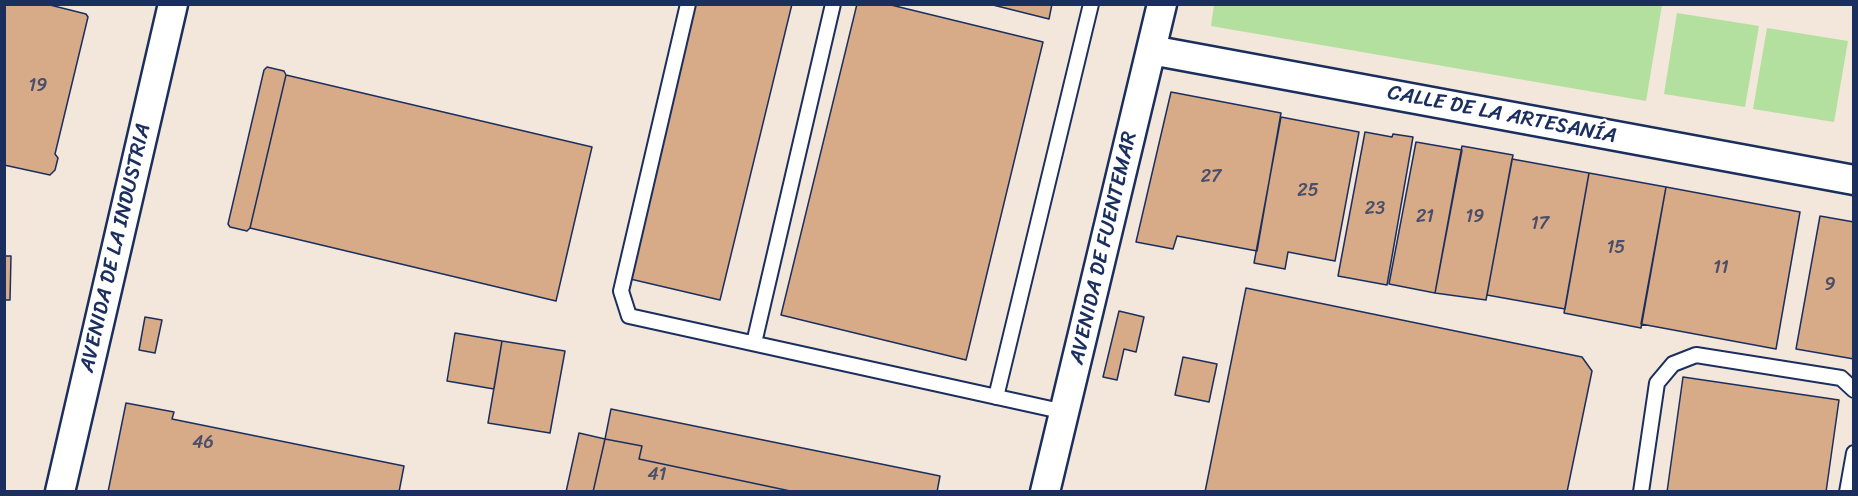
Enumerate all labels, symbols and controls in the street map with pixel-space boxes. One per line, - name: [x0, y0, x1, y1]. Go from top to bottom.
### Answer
- house number: 19: [29, 75, 47, 97]
- street label: CALLE DE LA ARTESANÍA: [1385, 80, 1619, 150]
- street label: AVENIDA DE LA INDUSTRIA: [75, 121, 157, 375]
- street label: AVENIDA DE FUENTEMAR: [1065, 129, 1143, 367]
- house number: 27: [1201, 166, 1221, 188]
- house number: 25: [1297, 180, 1319, 202]
- house number: 23: [1365, 198, 1385, 220]
- house number: 21: [1416, 206, 1434, 228]
- house number: 19: [1466, 206, 1484, 228]
- house number: 17: [1531, 213, 1549, 235]
- house number: 15: [1607, 237, 1625, 259]
- house number: 11: [1713, 257, 1729, 279]
- house number: 9: [1824, 274, 1836, 296]
- house number: 46: [192, 432, 214, 454]
- house number: 41: [648, 464, 666, 486]

